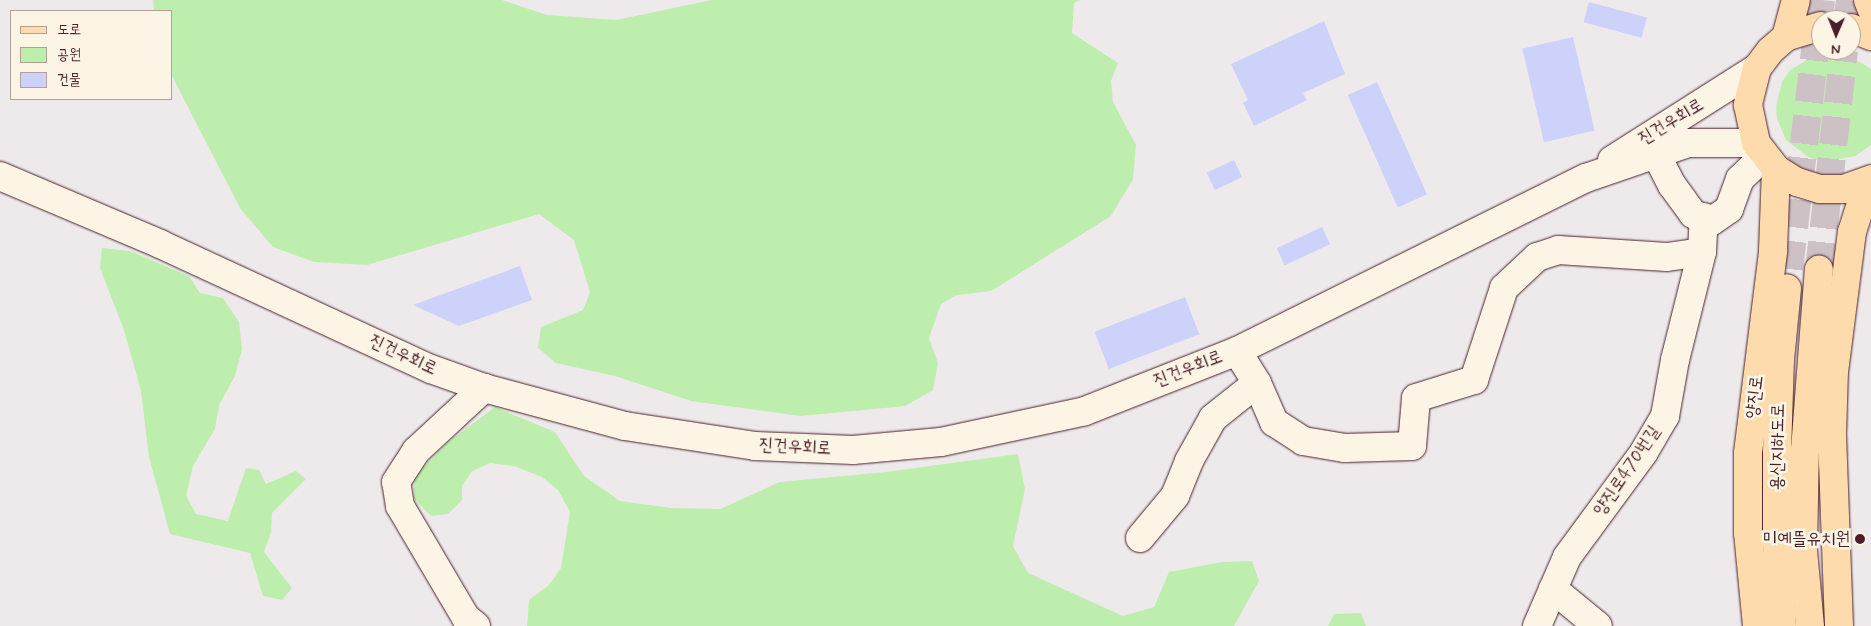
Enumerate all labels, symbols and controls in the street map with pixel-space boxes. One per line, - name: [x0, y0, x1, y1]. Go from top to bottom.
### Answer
- legend: [10, 10, 172, 100]
- north arrow: [1811, 10, 1861, 60]
- text: 도로: [57, 20, 81, 40]
- text: N: [1831, 40, 1841, 58]
- text: 공원: [57, 45, 81, 65]
- text: 건물: [57, 70, 81, 90]
- street label: 진건우회로: [1634, 94, 1708, 150]
- street label: 진건우회로: [366, 330, 440, 380]
- street label: 진건우회로: [1150, 346, 1226, 392]
- street label: 양진로: [1742, 374, 1768, 420]
- street label: 용신지하도로: [1766, 403, 1790, 491]
- street label: 양진로470번길: [1589, 422, 1665, 520]
- street label: 진건우회로: [758, 434, 832, 460]
- place label: 미예뜰유치원: [1763, 528, 1850, 550]
- marker: 미예뜰유치원: [1854, 533, 1866, 545]

